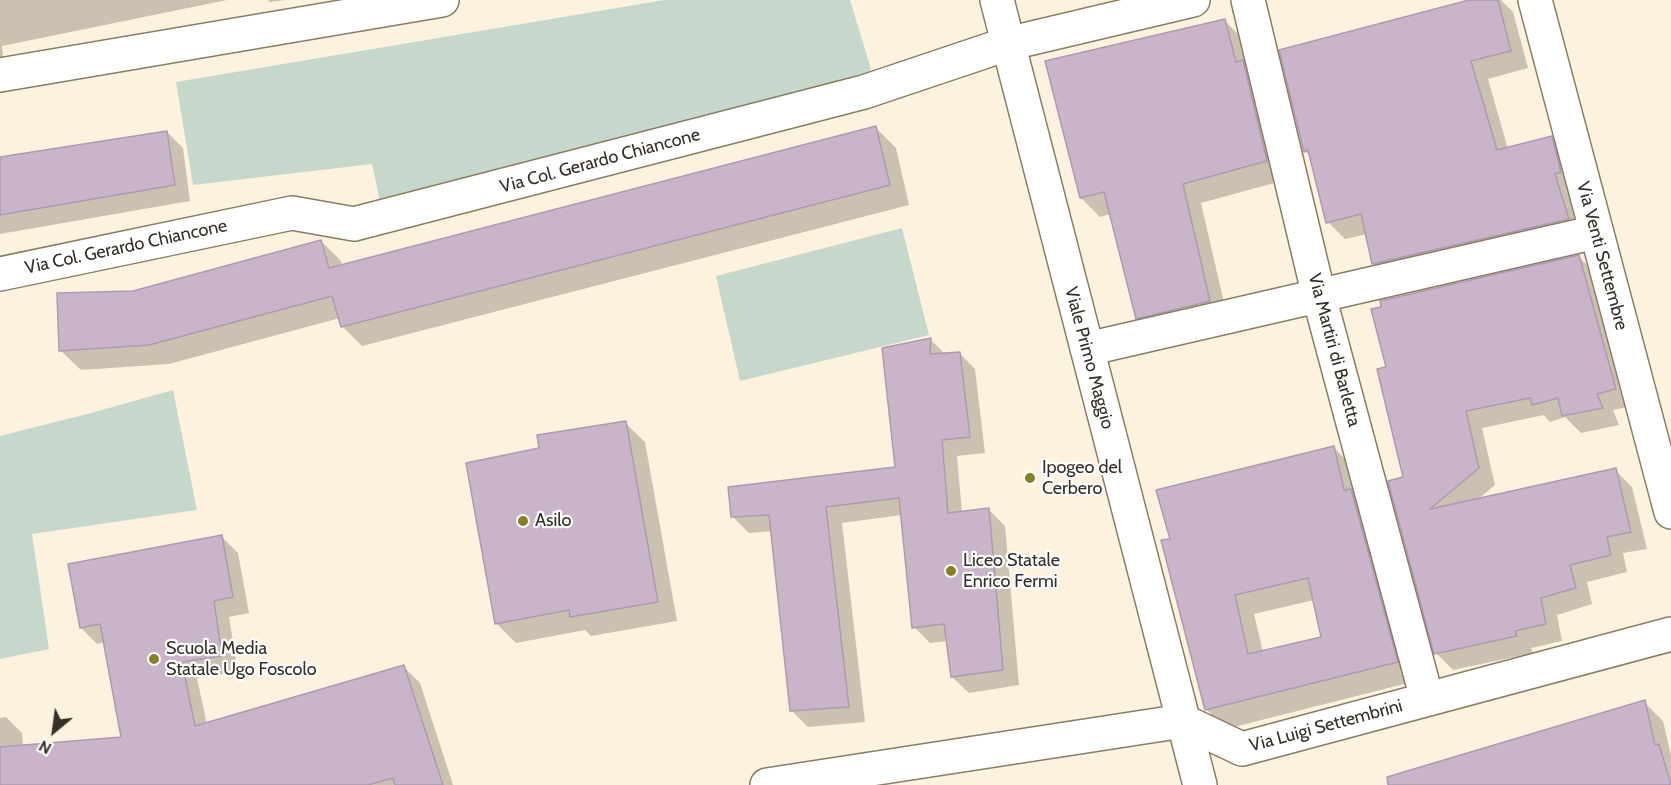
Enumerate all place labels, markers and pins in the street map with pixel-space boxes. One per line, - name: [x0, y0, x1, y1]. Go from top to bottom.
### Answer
- place label: Ipogeo del Cerbero: [1042, 457, 1122, 500]
- marker: Ipogeo del Cerbero: [1023, 471, 1037, 485]
- place label: Asilo: [535, 510, 571, 532]
- marker: Asilo: [516, 514, 530, 528]
- place label: Liceo Statale Enrico Fermi: [963, 550, 1060, 592]
- marker: Liceo Statale Enrico Fermi: [944, 564, 958, 578]
- place label: Scuola Media Statale Ugo Foscolo: [166, 638, 317, 680]
- marker: Scuola Media Statale Ugo Foscolo: [147, 652, 161, 666]

